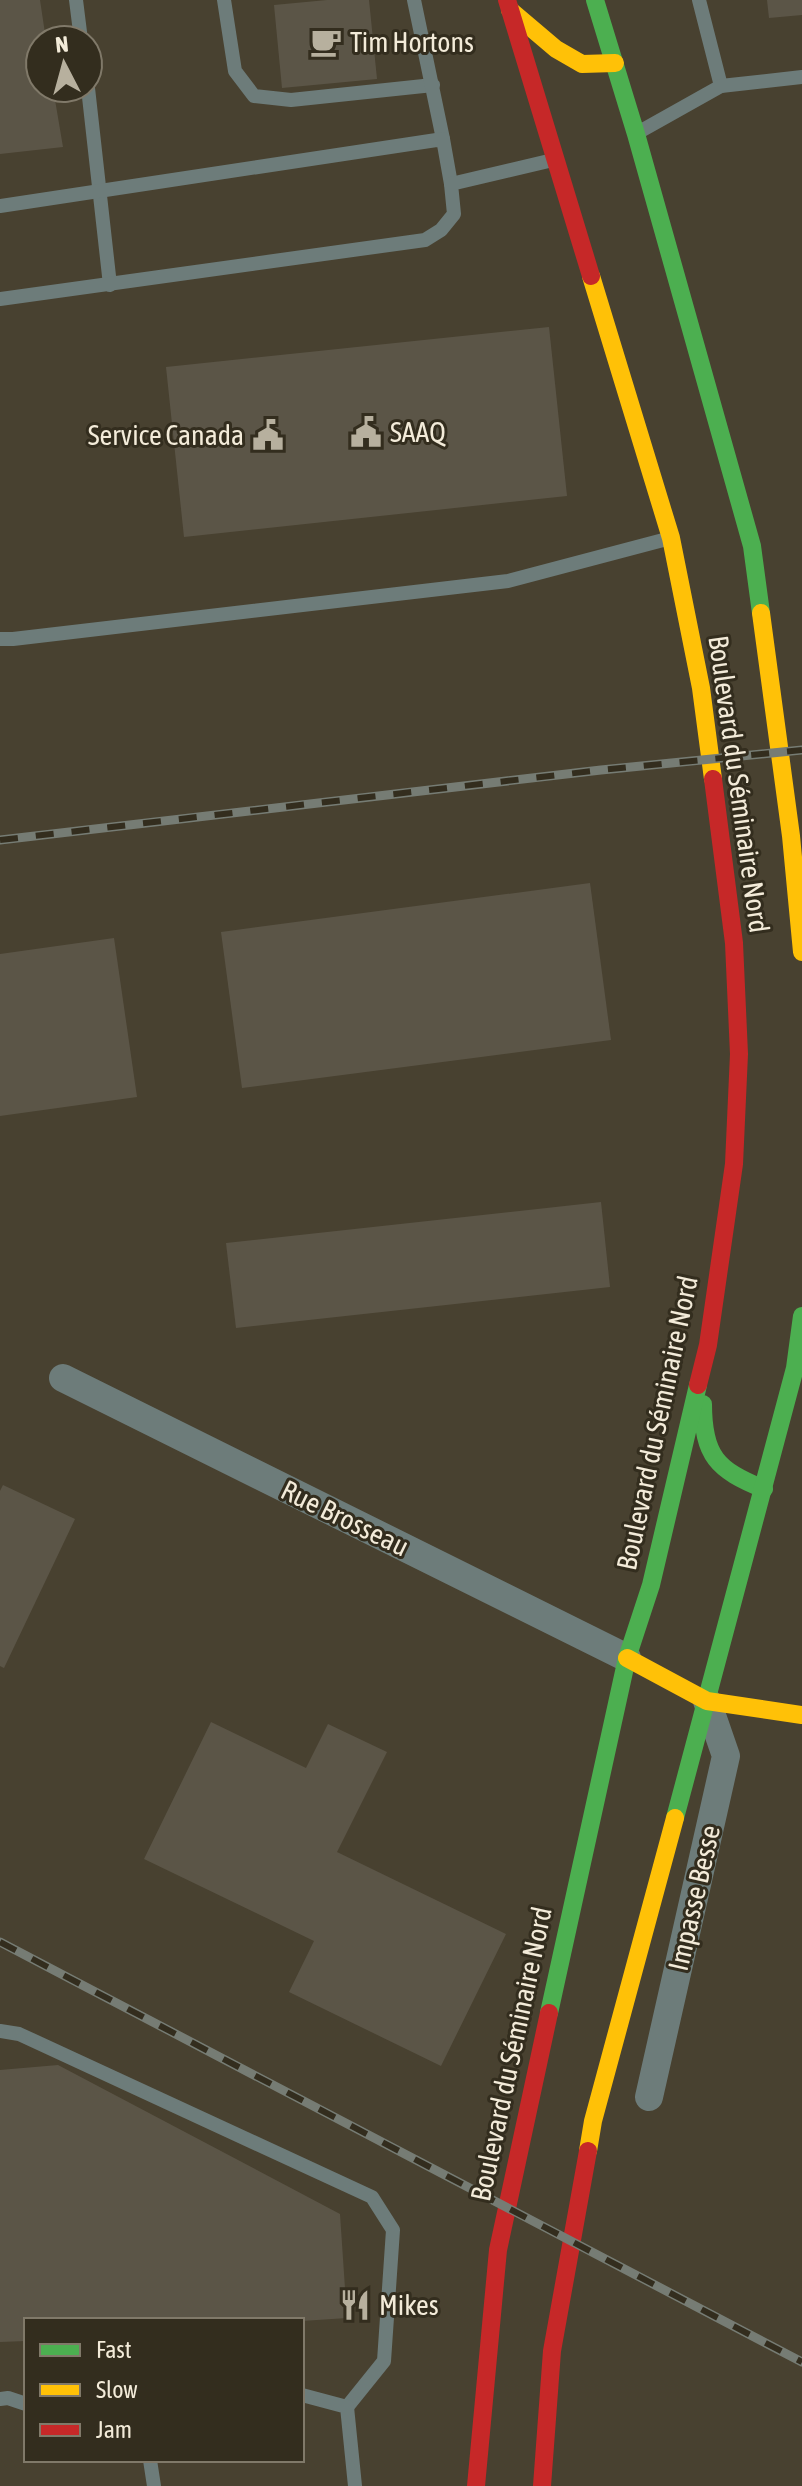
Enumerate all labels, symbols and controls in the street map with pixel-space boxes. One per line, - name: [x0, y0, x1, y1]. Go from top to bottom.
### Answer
- north arrow: [24, 24, 104, 104]
- cafe icon: Tim Hortons: [309, 25, 343, 59]
- place label: Tim Hortons: [350, 26, 474, 58]
- text: N: [54, 31, 70, 58]
- public building icon: SAAQ: [349, 415, 383, 449]
- place label: SAAQ: [390, 416, 446, 448]
- public building icon: Service Canada: [251, 418, 285, 452]
- place label: Service Canada: [88, 419, 244, 451]
- street label: Boulevard du Séminaire Nord: [702, 633, 776, 935]
- street label: Boulevard du Séminaire Nord: [610, 1273, 704, 1573]
- street label: Rue Brosseau: [276, 1473, 414, 1563]
- street label: Impasse Besse: [662, 1822, 726, 1974]
- street label: Boulevard du Séminaire Nord: [464, 1904, 558, 2204]
- restaurant icon: Mikes: [338, 2288, 372, 2322]
- place label: Mikes: [379, 2289, 439, 2321]
- legend: [24, 2318, 304, 2462]
- text: Fast: [96, 2336, 132, 2363]
- text: Slow: [96, 2376, 138, 2403]
- text: Jam: [96, 2416, 132, 2443]

